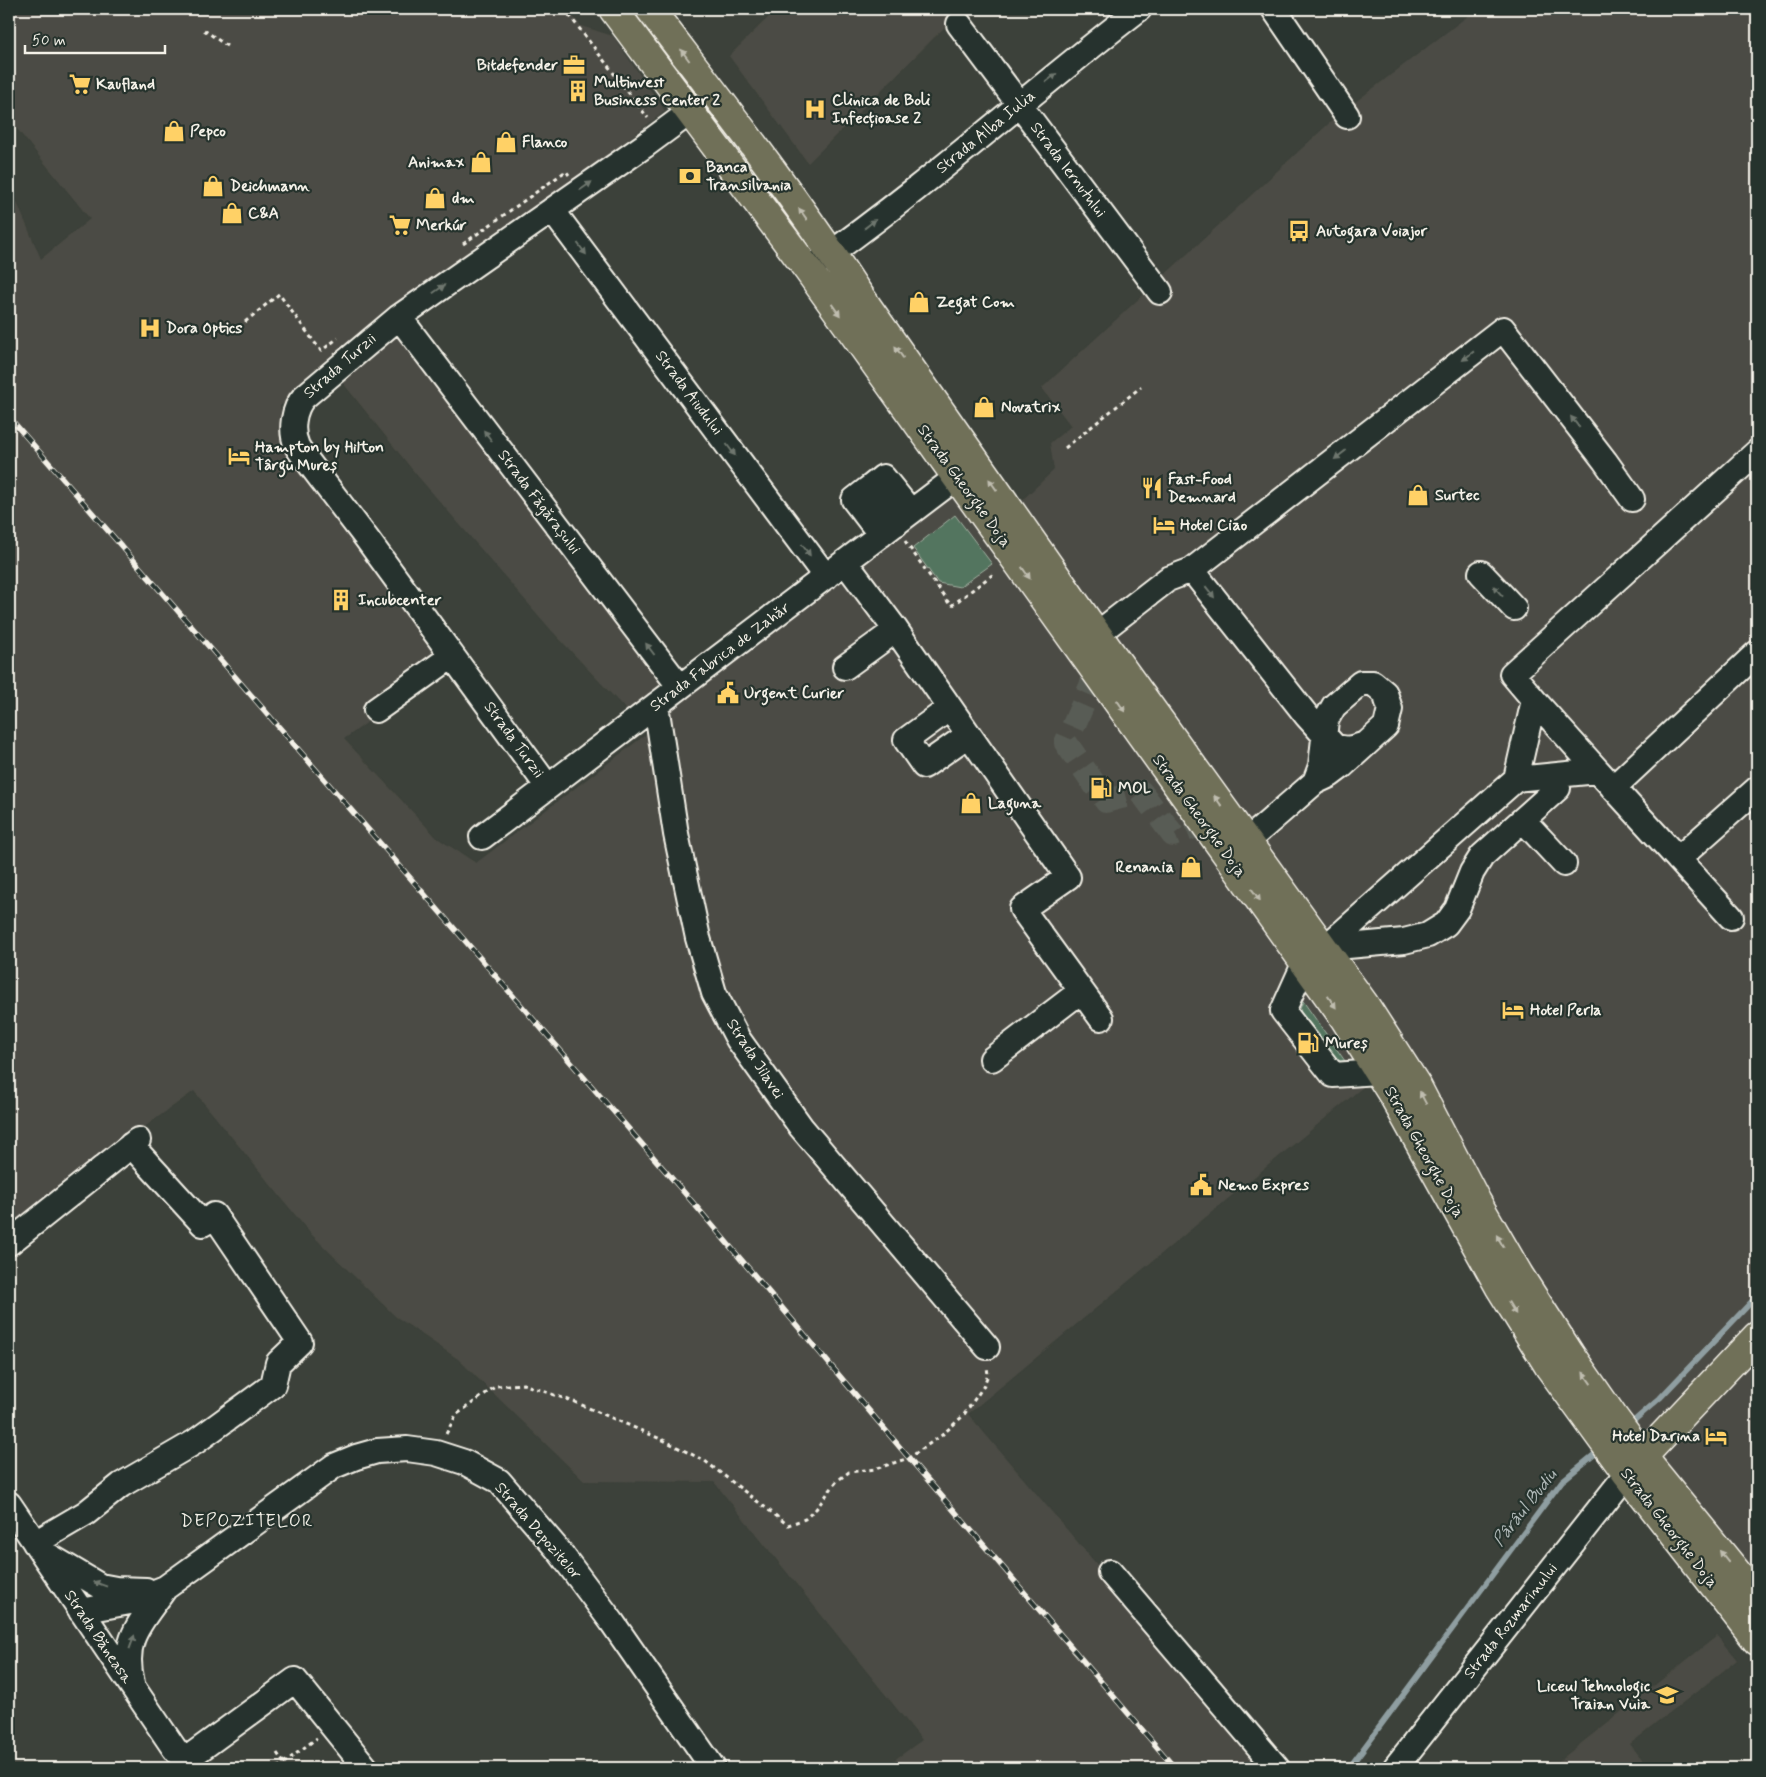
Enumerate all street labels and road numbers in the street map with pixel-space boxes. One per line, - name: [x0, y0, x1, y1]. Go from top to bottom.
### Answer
- street label: Strada Alba Iulia: [932, 85, 1040, 179]
- street label: Strada Iernutului: [1025, 118, 1111, 222]
- street label: Strada Turzii: [299, 328, 381, 404]
- street label: Strada Aiudului: [650, 346, 728, 440]
- street label: Strada Gheorghe Doja: [912, 420, 1016, 552]
- street label: Strada Făgărașului: [493, 445, 585, 559]
- street label: Strada Fabrica de Zahăr: [646, 597, 795, 717]
- street label: Strada Turzii: [479, 697, 549, 783]
- street label: Strada Gheorghe Doja: [1147, 750, 1251, 882]
- street label: Strada Jilavei: [721, 1015, 789, 1103]
- street label: Strada Gheorghe Doja: [1378, 1083, 1469, 1222]
- street label: Strada Gheorghe Doja: [1615, 1464, 1723, 1593]
- street label: Strada Depozitelor: [490, 1478, 586, 1584]
- street label: Strada Rozmarinului: [1459, 1559, 1563, 1683]
- street label: Strada Băneasa: [59, 1586, 137, 1688]

